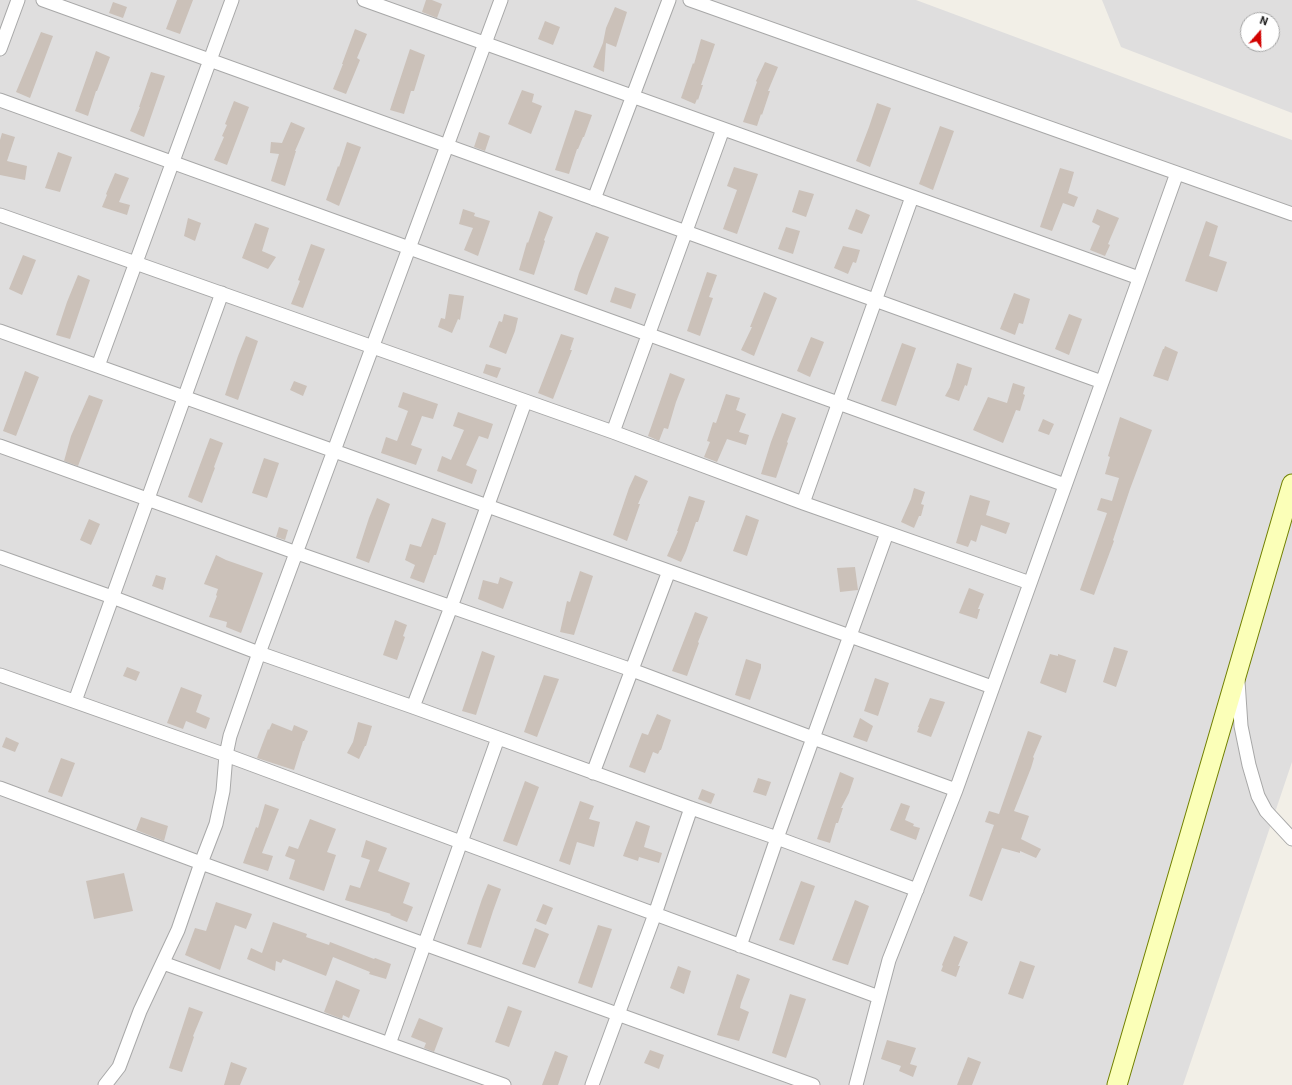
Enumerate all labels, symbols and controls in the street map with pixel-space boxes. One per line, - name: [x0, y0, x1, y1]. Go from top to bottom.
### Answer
- north arrow: [1240, 12, 1280, 52]
- text: N: [1258, 14, 1270, 29]

